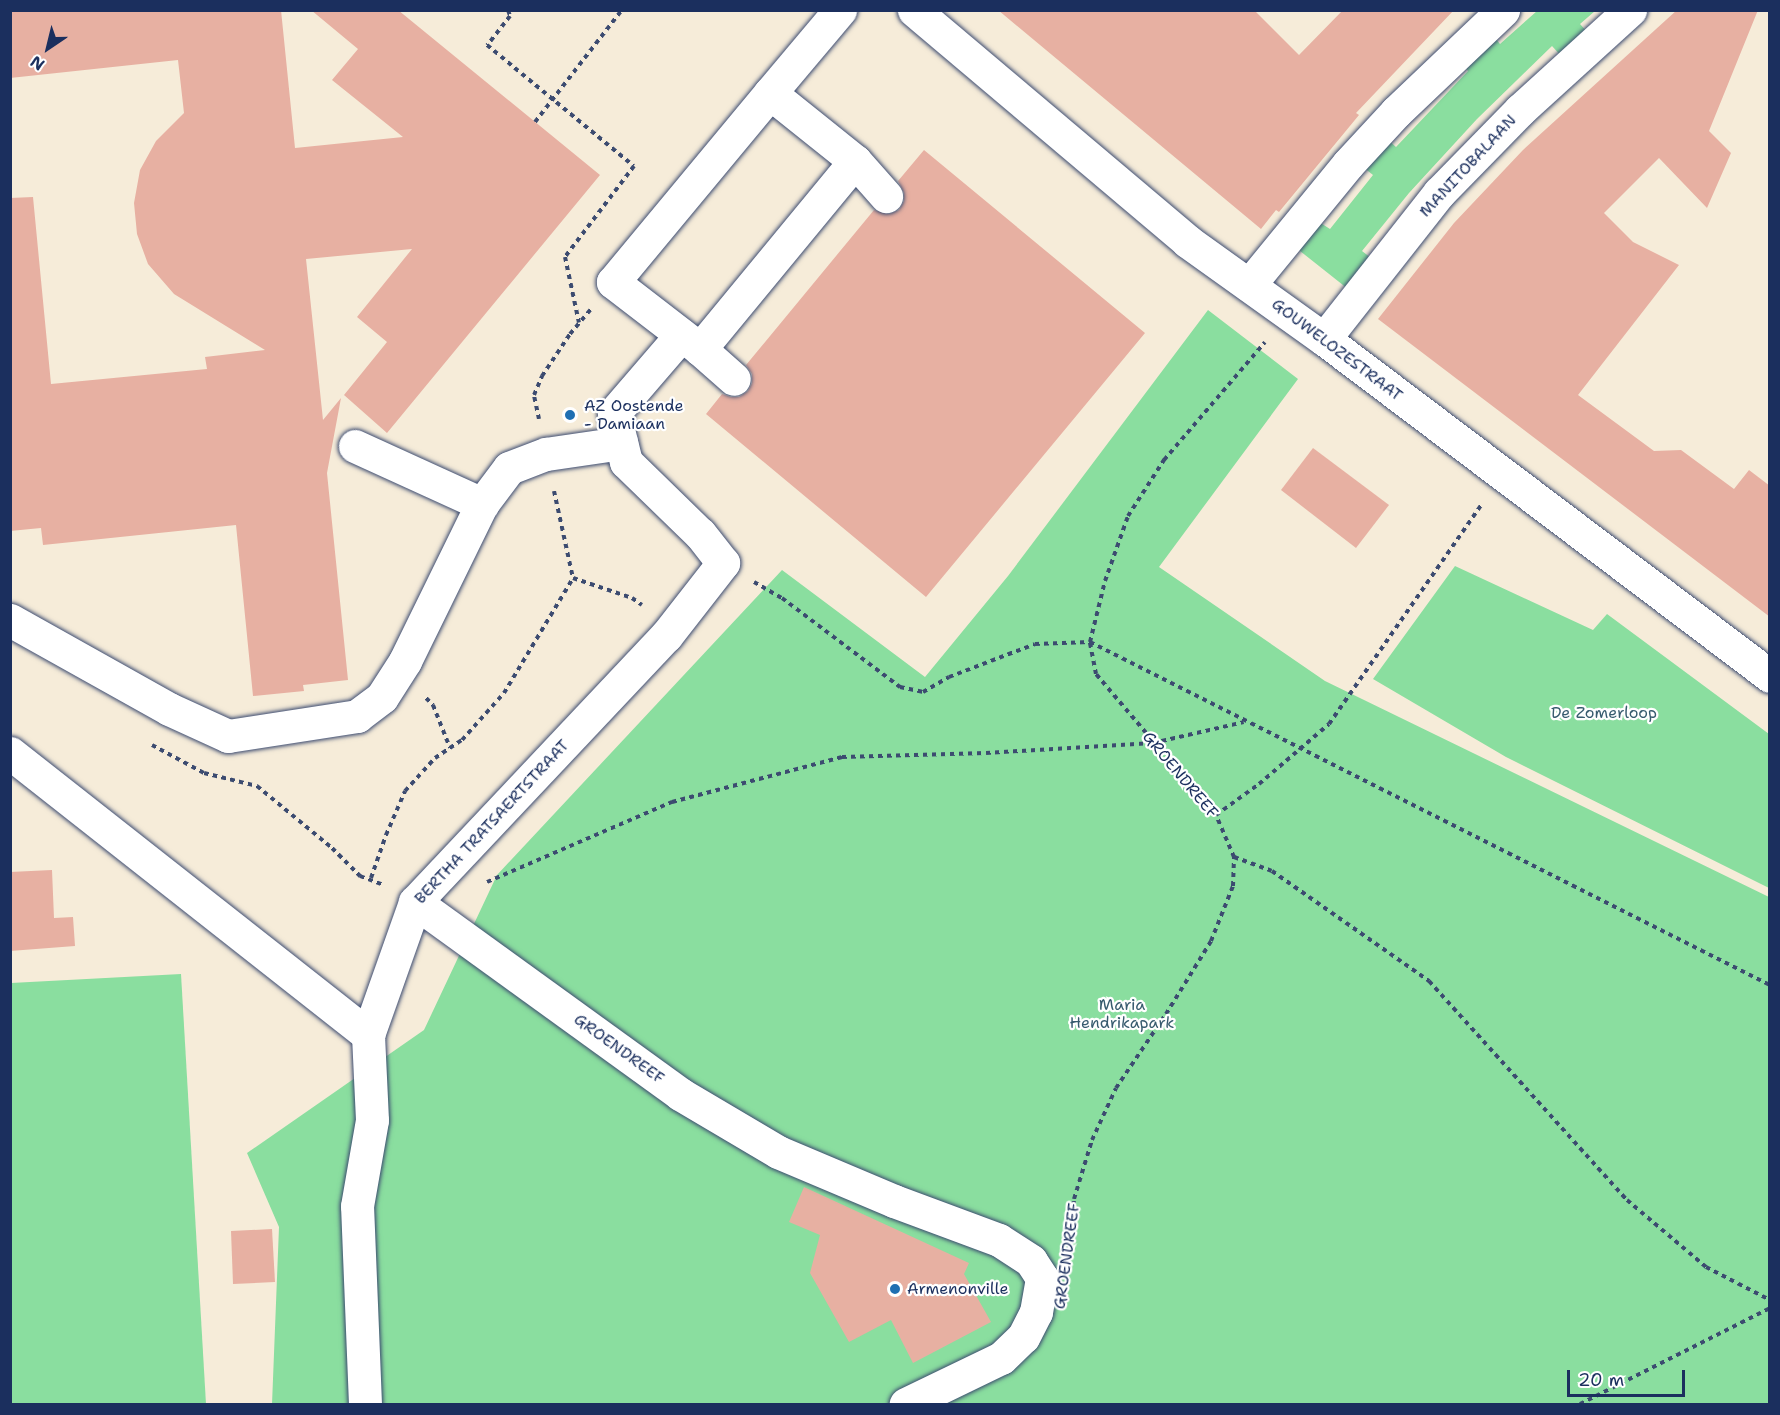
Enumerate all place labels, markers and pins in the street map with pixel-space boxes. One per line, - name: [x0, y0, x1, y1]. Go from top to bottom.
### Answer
- place label: AZ Oostende - Damiaan: [584, 396, 684, 434]
- marker: AZ Oostende - Damiaan: [561, 406, 579, 424]
- place label: Armenonville: [907, 1279, 1008, 1299]
- marker: Armenonville: [888, 1282, 902, 1296]

